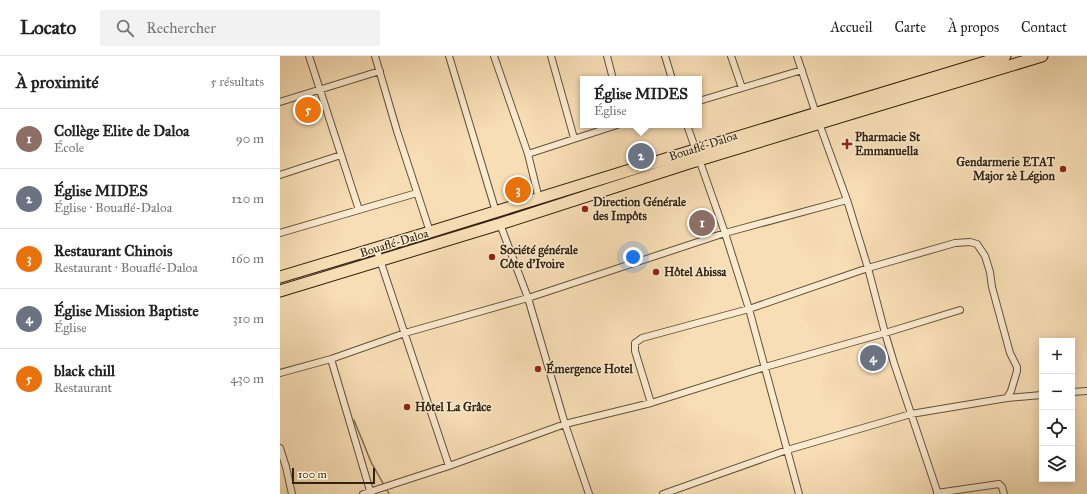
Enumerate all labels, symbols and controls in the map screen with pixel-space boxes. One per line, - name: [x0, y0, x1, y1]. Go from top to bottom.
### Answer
- search box: [100, 10, 380, 46]
- text: Locato: [20, 16, 76, 39]
- icon: search: [114, 17, 136, 39]
- text: Rechercher: [146, 19, 216, 37]
- text: Accueil: [830, 19, 873, 36]
- text: Carte: [895, 19, 926, 36]
- text: À propos: [948, 19, 999, 36]
- text: Contact: [1021, 19, 1067, 36]
- text: À proximité: [16, 72, 99, 93]
- text: 5 résultats: [210, 74, 264, 90]
- popup: [580, 76, 702, 128]
- text: Église MIDES: [594, 85, 688, 103]
- pin: 5: [295, 95, 321, 125]
- text: Église: [594, 103, 627, 119]
- text: Collège Elite de Daloa: [54, 122, 189, 140]
- street label: Bouaflé-Daloa: [667, 128, 740, 164]
- place label: Pharmacie St Emmanuella: [855, 130, 921, 158]
- text: 1: [26, 131, 32, 147]
- text: 90 m: [236, 131, 264, 147]
- marker: Pharmacie St Emmanuella: [842, 139, 852, 149]
- text: École: [54, 140, 84, 156]
- pin: 2: [628, 141, 654, 171]
- place label: Gendarmerie ETAT Major 2è Légion: [956, 155, 1056, 184]
- marker: Gendarmerie ETAT Major 2è Légion: [1058, 164, 1068, 174]
- pin: 3: [505, 175, 531, 205]
- text: Église MIDES: [54, 182, 148, 200]
- text: 2: [26, 191, 32, 207]
- text: 120 m: [231, 191, 264, 207]
- place label: Direction Générale des Impôts: [593, 195, 686, 224]
- text: Église · Bouaflé-Daloa: [54, 200, 172, 216]
- marker: Direction Générale des Impôts: [580, 204, 590, 214]
- pin: 1: [689, 208, 715, 238]
- street label: Bouaflé-Daloa: [358, 226, 431, 260]
- text: Restaurant Chinois: [54, 242, 172, 260]
- place label: Société générale Côte d’Ivoire: [500, 243, 578, 271]
- your location: [623, 247, 643, 267]
- text: 3: [26, 251, 32, 267]
- text: 160 m: [231, 251, 264, 267]
- marker: Société générale Côte d’Ivoire: [487, 252, 497, 262]
- text: Restaurant · Bouaflé-Daloa: [54, 260, 198, 276]
- place label: Hôtel Abissa: [664, 265, 727, 279]
- marker: Hôtel Abissa: [651, 267, 661, 277]
- text: Église Mission Baptiste: [54, 302, 199, 320]
- text: 4: [25, 311, 33, 327]
- text: 310 m: [232, 311, 264, 327]
- text: Église: [54, 320, 87, 336]
- map controls: [1039, 338, 1075, 482]
- button: +: [1039, 338, 1075, 374]
- pin: 4: [860, 343, 886, 373]
- place label: Émergence Hotel: [546, 360, 633, 377]
- text: black chill: [54, 362, 115, 380]
- marker: Émergence Hotel: [533, 364, 543, 374]
- text: 5: [26, 371, 32, 387]
- text: 430 m: [230, 371, 264, 387]
- button: −: [1039, 374, 1075, 410]
- text: Restaurant: [54, 380, 112, 396]
- place label: Hôtel La Grâce: [415, 400, 491, 414]
- marker: Hôtel La Grâce: [402, 402, 412, 412]
- button: locate: [1039, 410, 1075, 446]
- button: layers: [1039, 446, 1075, 482]
- scale bar: [292, 466, 375, 485]
- text: 100 m: [298, 468, 327, 481]

